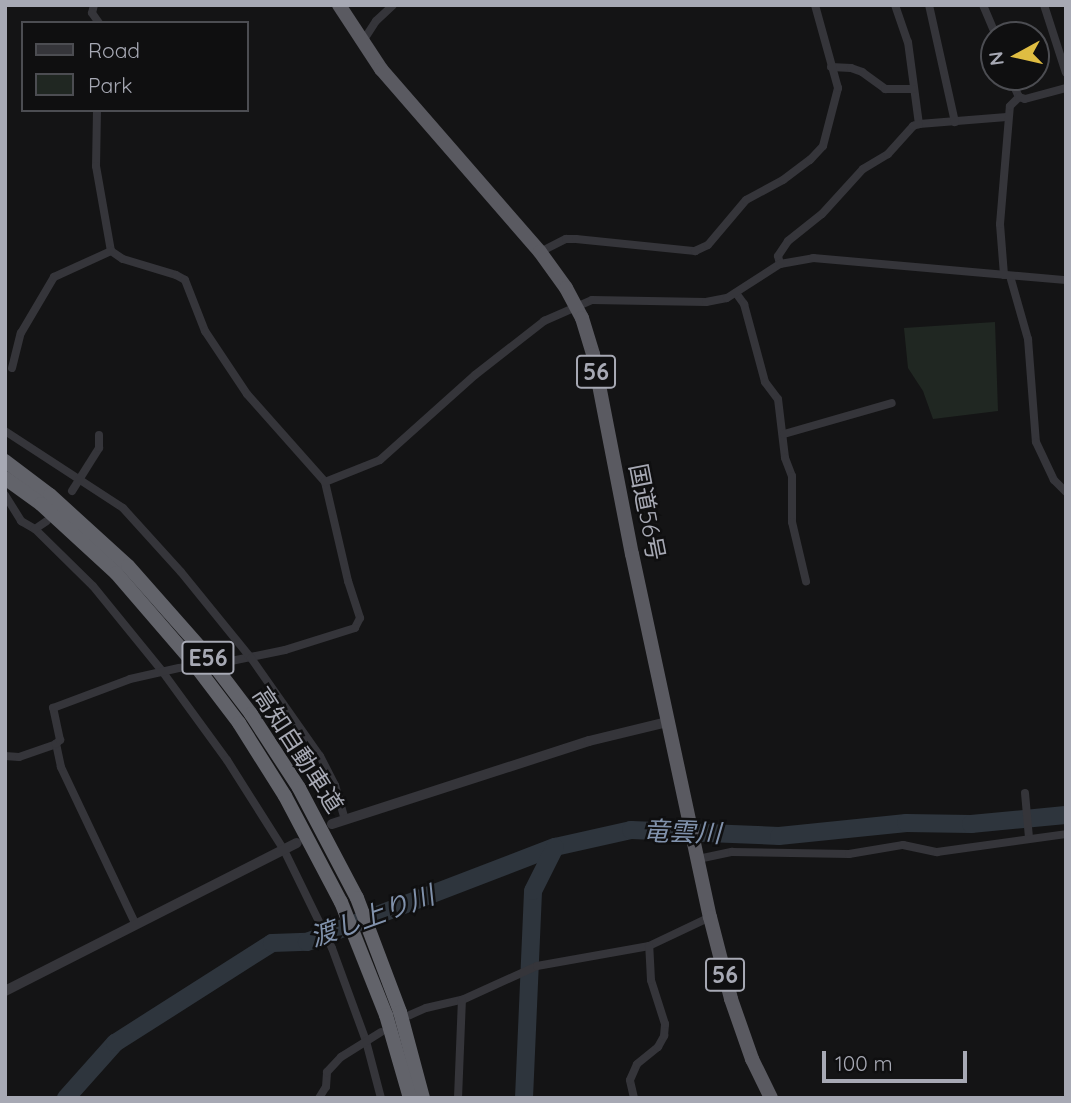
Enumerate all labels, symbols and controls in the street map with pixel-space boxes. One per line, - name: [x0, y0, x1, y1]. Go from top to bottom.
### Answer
- legend: [21, 21, 248, 112]
- north arrow: [980, 21, 1050, 91]
- text: Road: [88, 37, 140, 63]
- text: N: [983, 50, 1009, 67]
- text: Park: [88, 72, 132, 98]
- road number: 56: [575, 352, 617, 392]
- street label: 国道56号: [624, 461, 670, 563]
- road number: E56: [180, 638, 236, 678]
- street label: 高知自動車道: [247, 682, 349, 818]
- water label: 竜雲川: [642, 815, 722, 849]
- water label: 渡し上り川: [306, 879, 438, 953]
- road number: 56: [704, 956, 746, 994]
- scale bar: [826, 1036, 971, 1080]
- text: 100 m: [835, 1050, 893, 1076]

